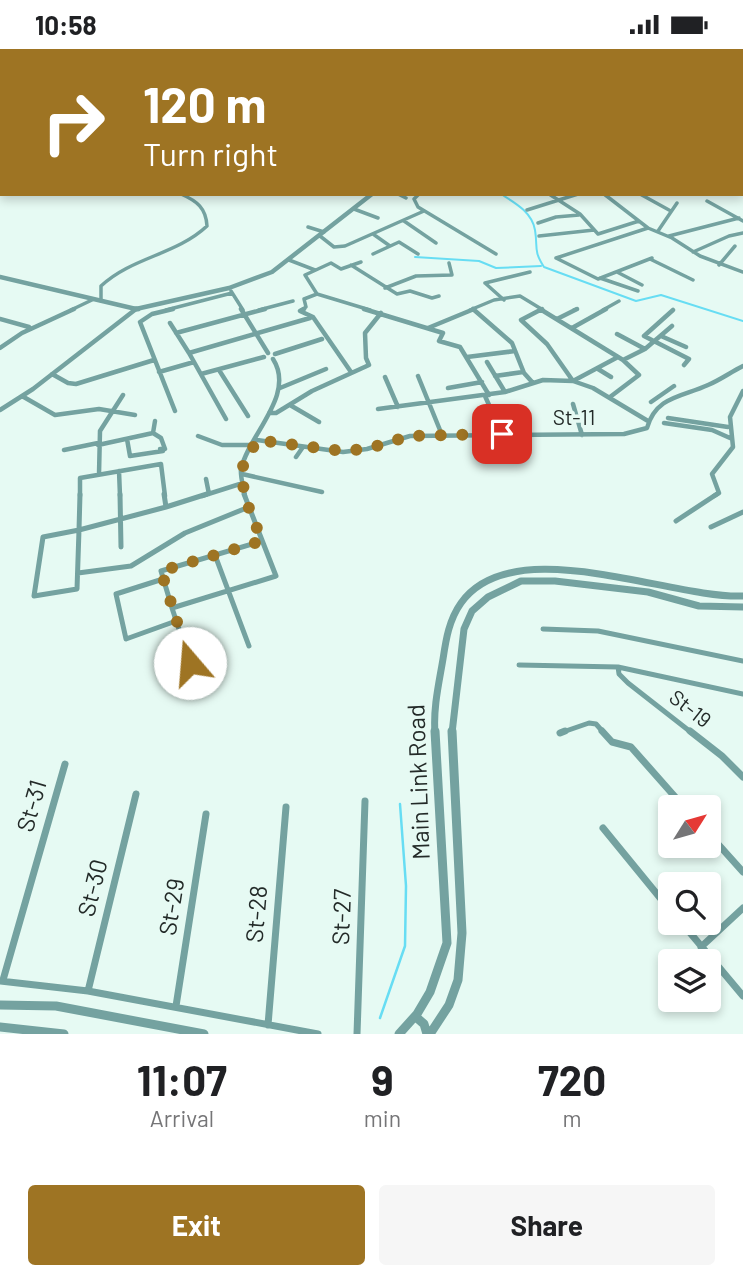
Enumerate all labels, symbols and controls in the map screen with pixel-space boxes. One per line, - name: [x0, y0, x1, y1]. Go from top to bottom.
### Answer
- text: 10:58: [35, 9, 97, 40]
- text: 120 m: [143, 74, 266, 133]
- icon: right: [28, 77, 119, 168]
- text: Turn right: [143, 134, 278, 172]
- pin: [472, 404, 532, 464]
- street label: St-11: [553, 404, 595, 429]
- icon: arrive: [483, 415, 521, 453]
- position arrow: [153, 626, 227, 700]
- street label: St-19: [665, 684, 717, 732]
- street label: Main Link Road: [400, 704, 435, 860]
- street label: St-31: [9, 776, 52, 835]
- north arrow: [658, 795, 721, 857]
- map controls: [658, 795, 721, 1012]
- street label: St-30: [70, 856, 113, 919]
- button: search: [658, 872, 721, 935]
- street label: St-29: [152, 876, 189, 937]
- street label: St-28: [239, 884, 272, 944]
- street label: St-27: [325, 888, 356, 945]
- button: layers: [658, 949, 721, 1012]
- text: 11:07: [137, 1054, 227, 1104]
- text: 9: [371, 1054, 394, 1104]
- text: 720: [538, 1054, 606, 1104]
- text: Arrival: [150, 1104, 214, 1132]
- text: min: [364, 1104, 401, 1132]
- text: m: [563, 1104, 582, 1132]
- button: Exit: [28, 1185, 365, 1265]
- button: Share: [379, 1185, 715, 1265]

